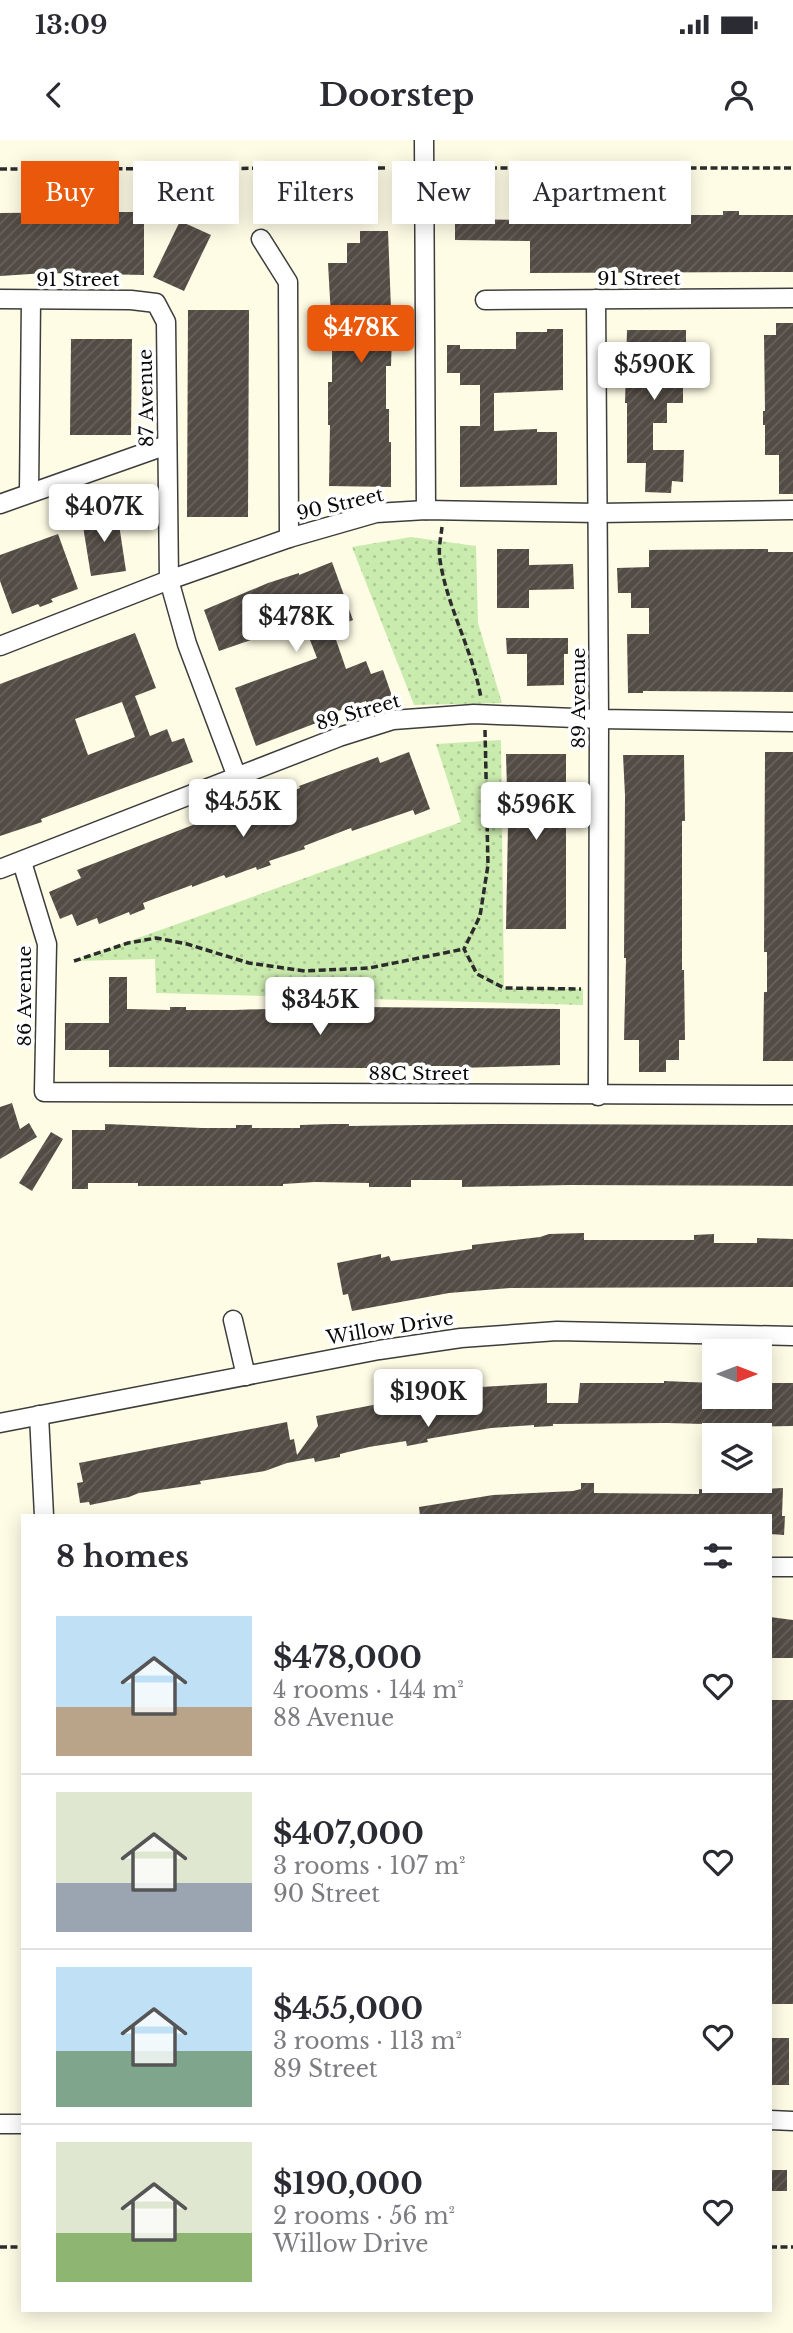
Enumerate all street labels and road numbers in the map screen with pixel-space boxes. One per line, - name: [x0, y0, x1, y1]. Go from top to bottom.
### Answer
- street label: 91 Street: [597, 267, 681, 290]
- street label: 91 Street: [36, 268, 120, 291]
- street label: 87 Avenue: [134, 349, 158, 447]
- street label: 90 Street: [294, 483, 386, 525]
- street label: 89 Avenue: [567, 648, 590, 748]
- street label: 89 Street: [313, 689, 403, 735]
- street label: 86 Avenue: [13, 946, 36, 1046]
- street label: 88C Street: [369, 1062, 470, 1085]
- street label: Willow Drive: [324, 1307, 455, 1350]

